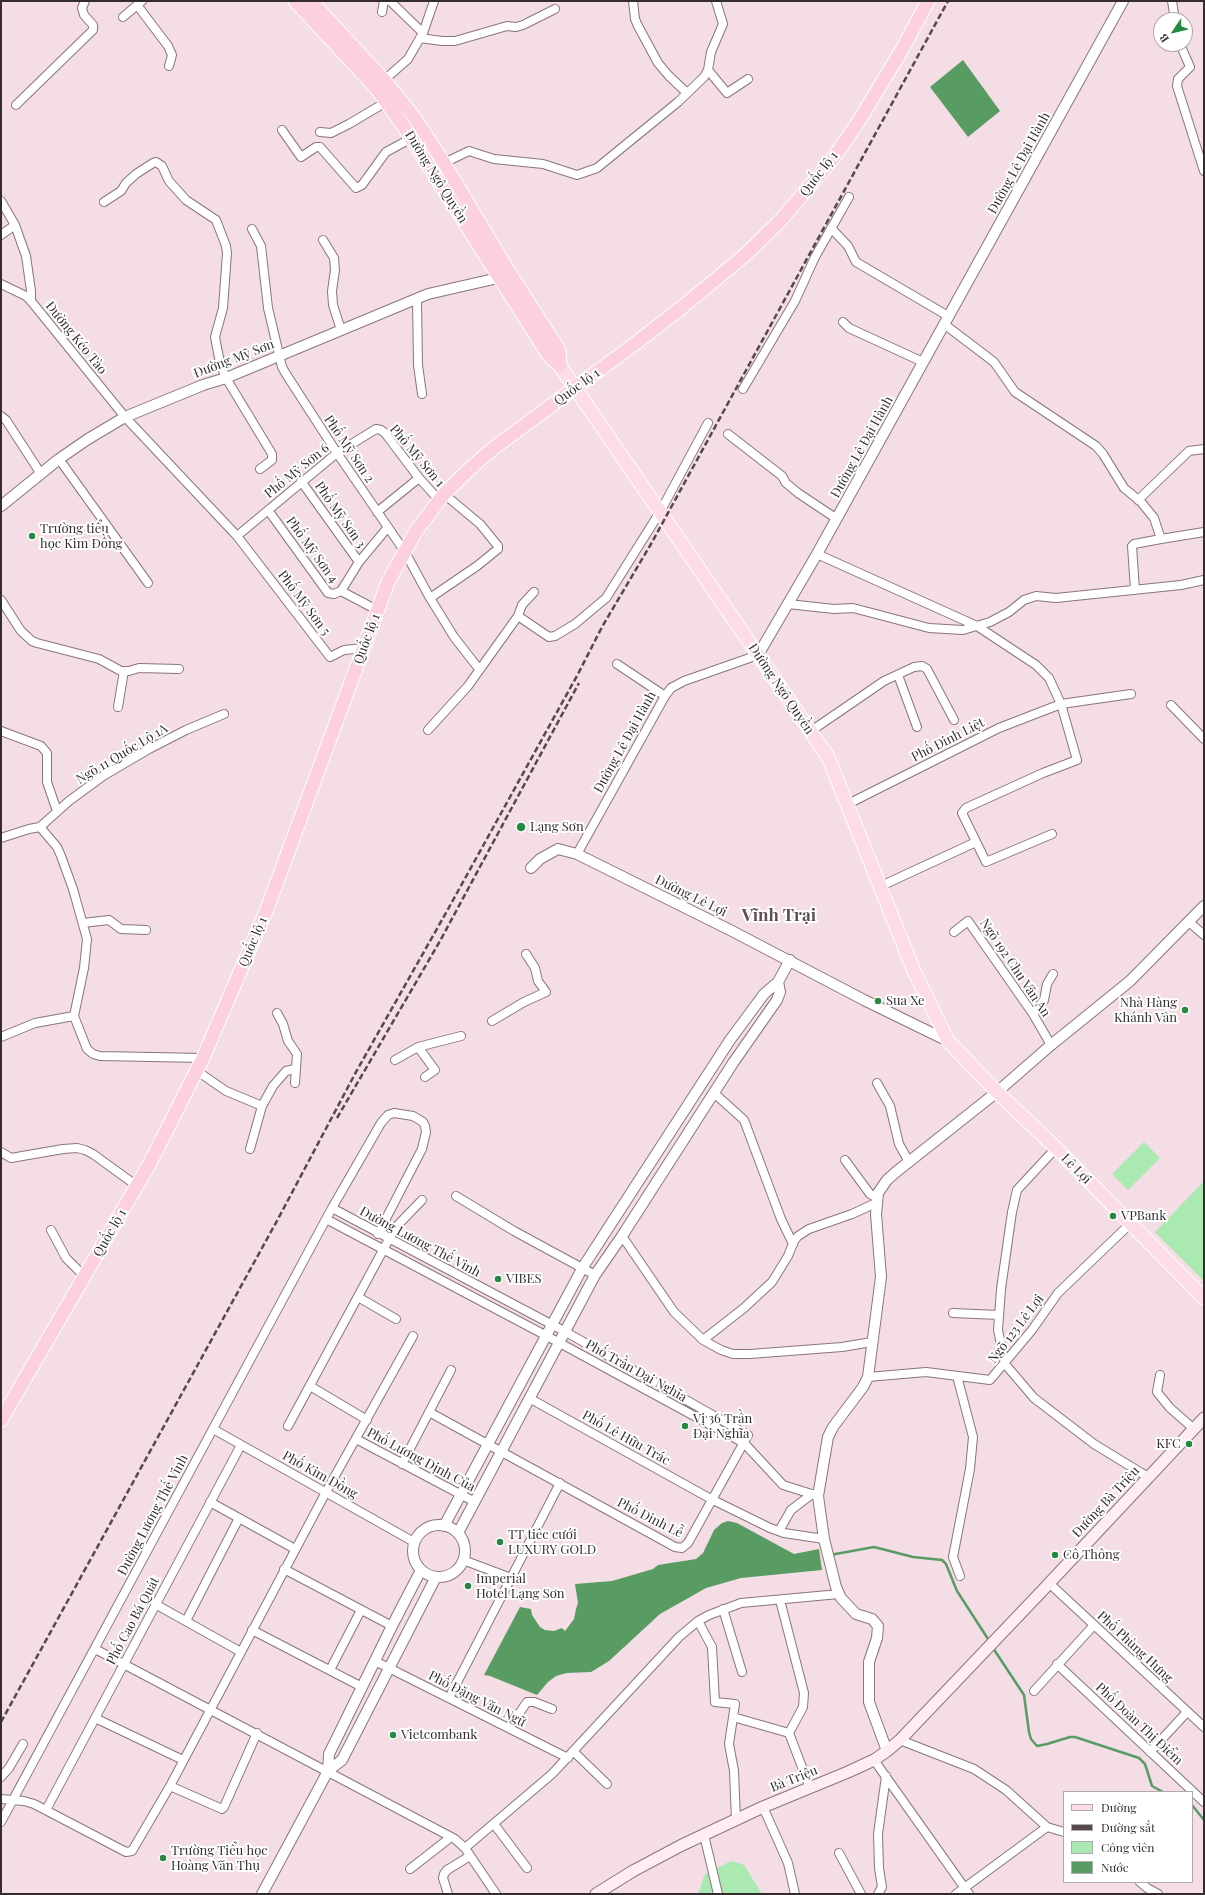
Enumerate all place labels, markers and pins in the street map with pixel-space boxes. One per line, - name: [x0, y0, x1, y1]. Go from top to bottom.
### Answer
- place label: Trường tiểu học Kim Đồng: [40, 521, 122, 552]
- marker: Trường tiểu học Kim Đồng: [27, 531, 37, 541]
- place label: Lạng Sơn: [530, 819, 584, 835]
- marker: Lạng Sơn: [515, 821, 527, 833]
- place label: Sua Xe: [886, 993, 925, 1009]
- place label: Nhà Hàng Khánh Vân: [1114, 995, 1177, 1026]
- marker: Sua Xe: [873, 996, 883, 1006]
- marker: Nhà Hàng Khánh Vân: [1180, 1005, 1190, 1015]
- place label: VPBank: [1121, 1208, 1166, 1224]
- marker: VPBank: [1108, 1211, 1118, 1221]
- place label: VIBES: [506, 1271, 542, 1287]
- marker: VIBES: [493, 1274, 503, 1284]
- place label: Vị 36 Trần Đại Nghĩa: [693, 1411, 752, 1442]
- marker: Vị 36 Trần Đại Nghĩa: [680, 1421, 690, 1431]
- place label: KFC: [1156, 1436, 1181, 1452]
- marker: KFC: [1184, 1439, 1194, 1449]
- place label: TT tiêc cưới LUXURY GOLD: [508, 1527, 596, 1558]
- marker: TT tiêc cưới LUXURY GOLD: [495, 1537, 505, 1547]
- place label: Cô Thông: [1063, 1547, 1120, 1563]
- marker: Cô Thông: [1050, 1550, 1060, 1560]
- place label: Imperial Hotel Lạng Sơn: [476, 1571, 565, 1602]
- marker: Imperial Hotel Lạng Sơn: [463, 1581, 473, 1591]
- place label: Vietcombank: [401, 1727, 478, 1743]
- marker: Vietcombank: [388, 1730, 398, 1740]
- place label: Trường Tiểu học Hoàng Văn Thụ: [171, 1843, 268, 1874]
- marker: Trường Tiểu học Hoàng Văn Thụ: [158, 1853, 168, 1863]

